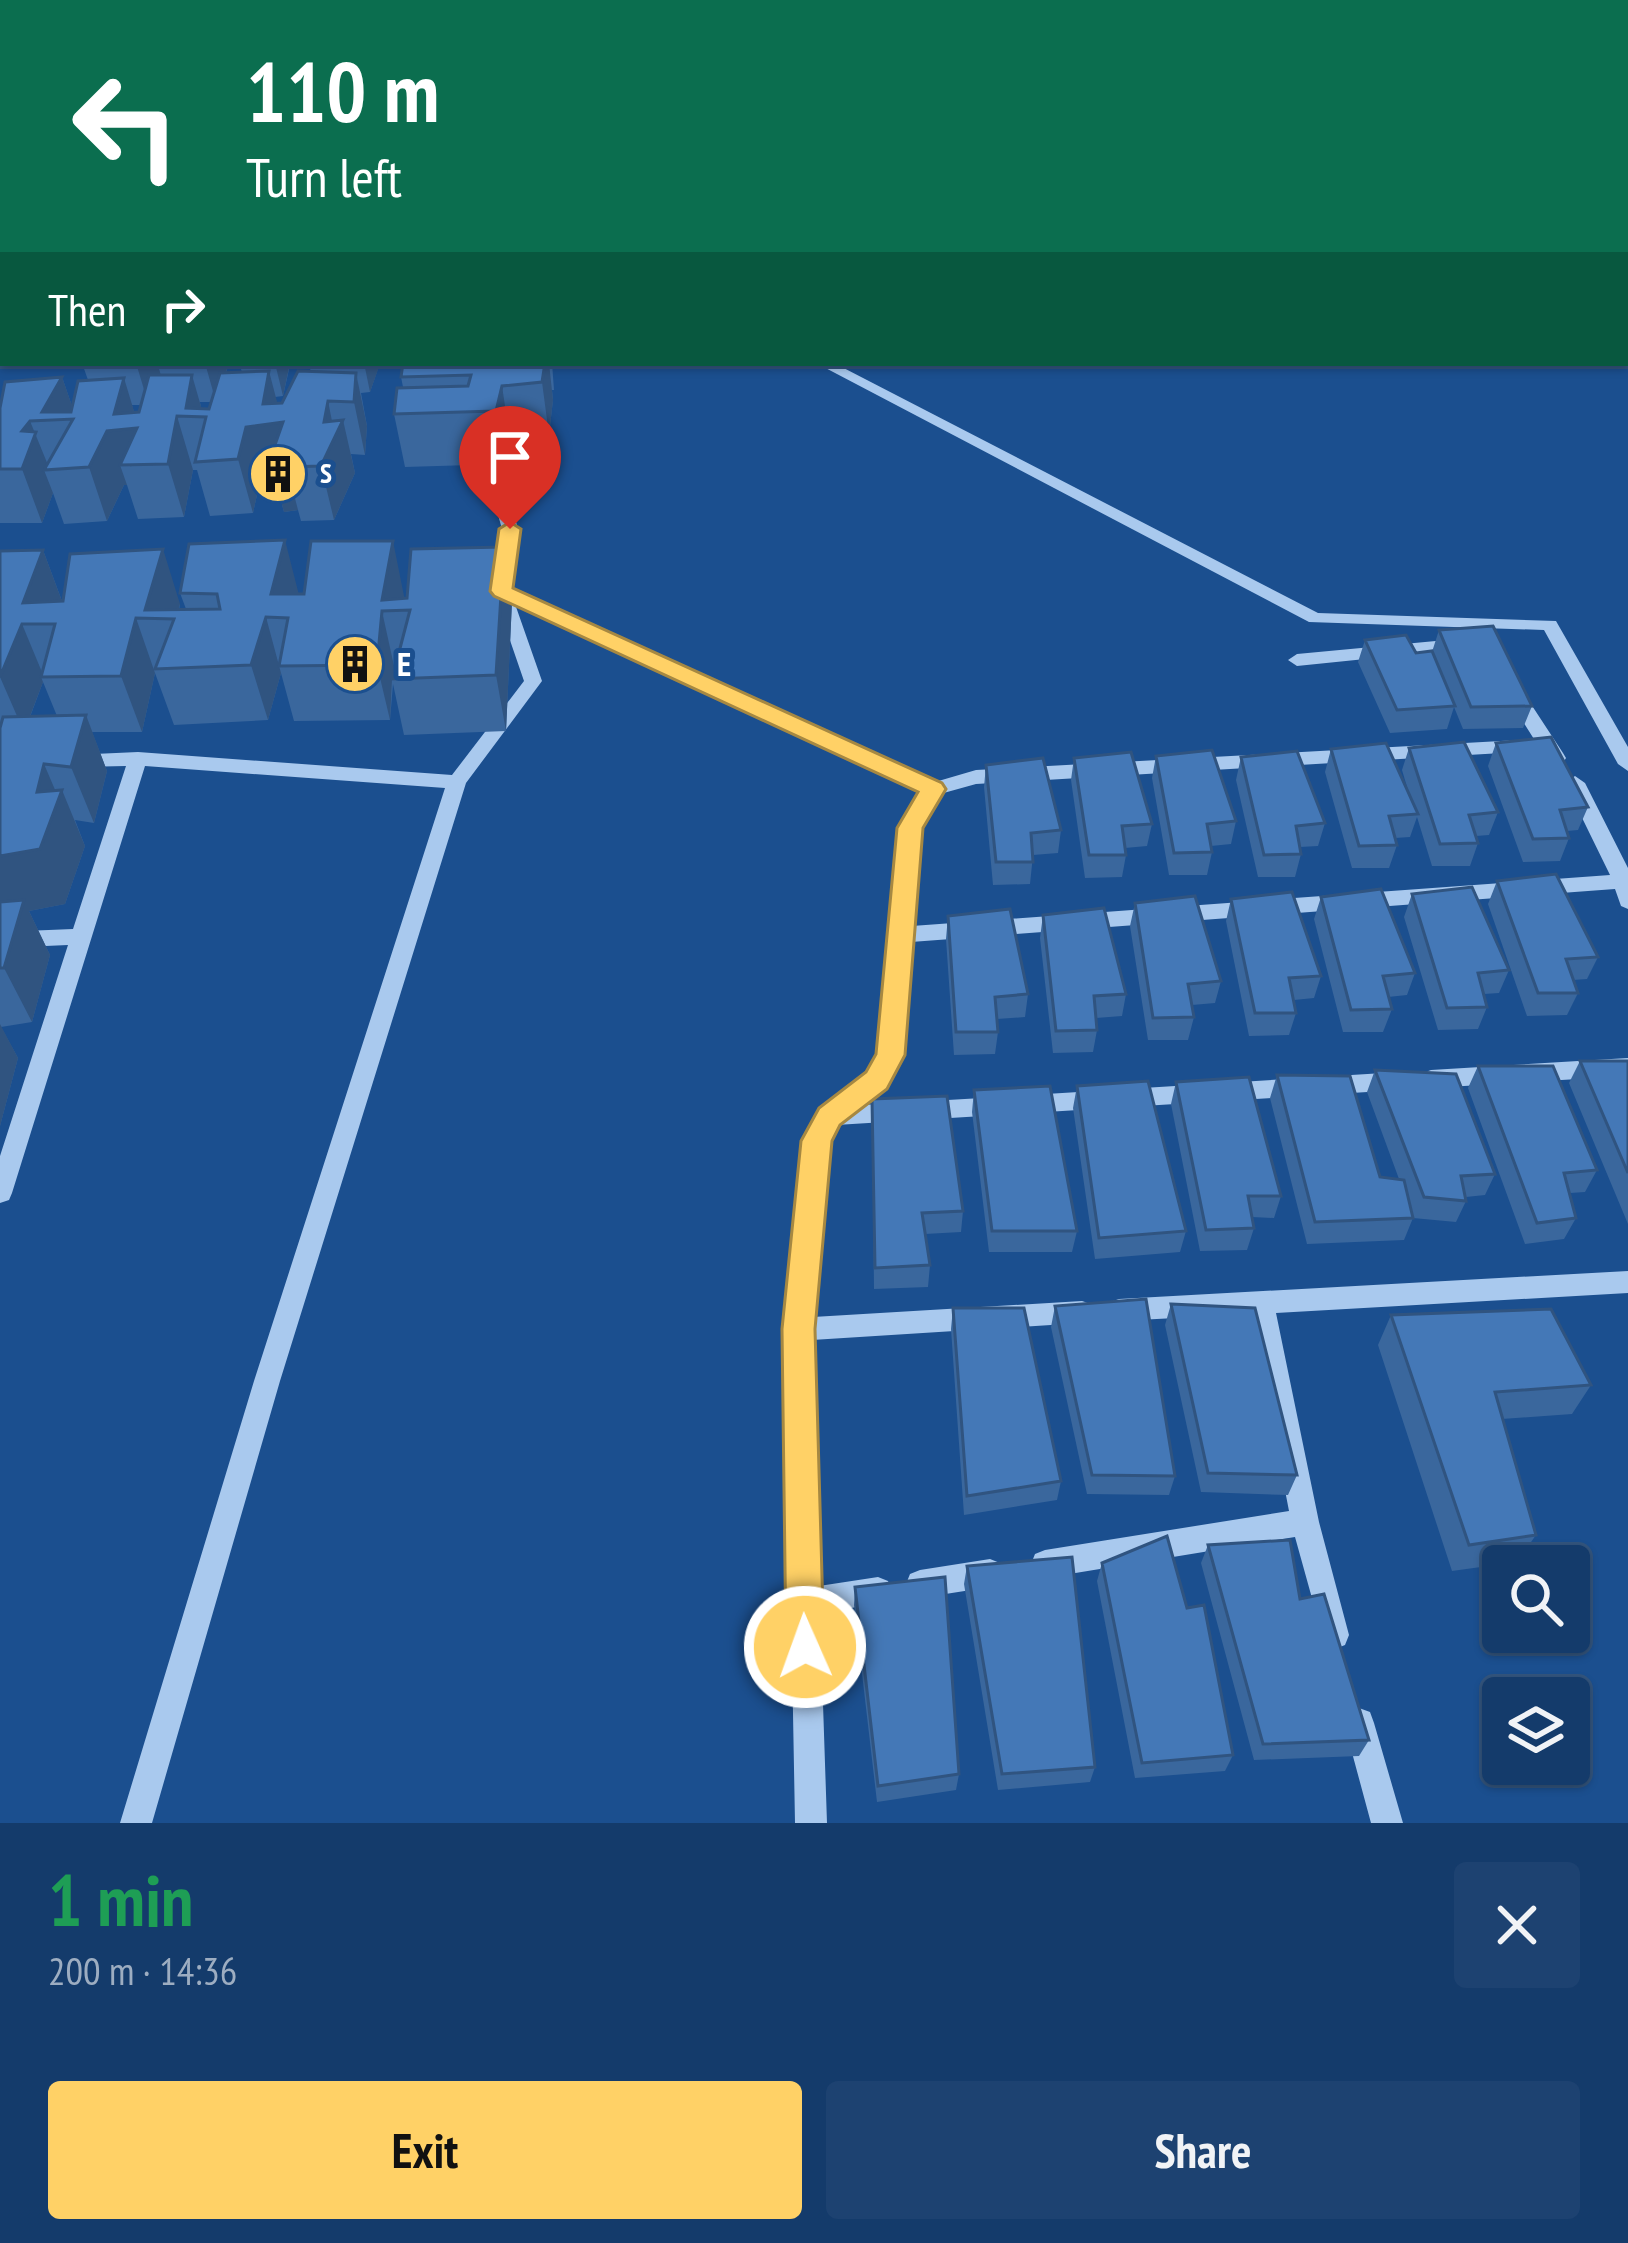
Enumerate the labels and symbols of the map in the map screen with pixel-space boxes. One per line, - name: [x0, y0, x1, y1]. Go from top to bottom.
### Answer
- pin: [459, 406, 561, 529]
- building icon: S: [247, 443, 309, 505]
- place label: S: [320, 456, 332, 490]
- building icon: E: [324, 633, 386, 695]
- place label: E: [397, 642, 411, 685]
- position arrow: [742, 1584, 868, 1710]

